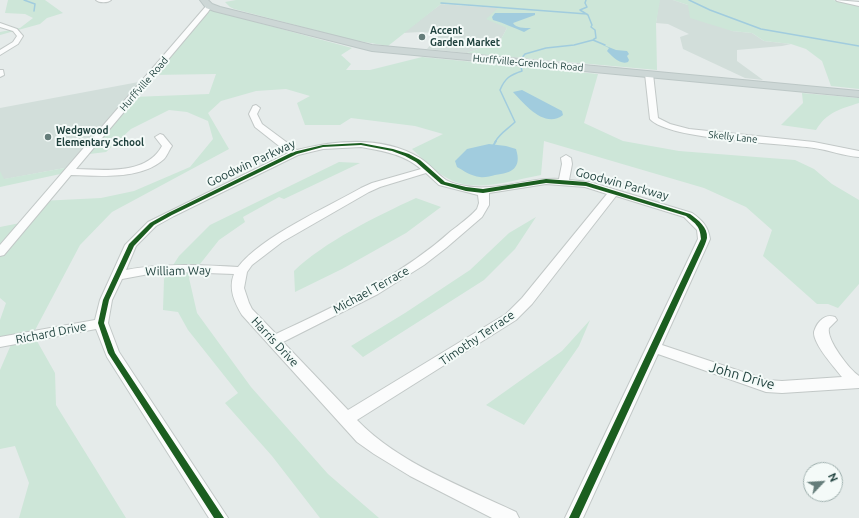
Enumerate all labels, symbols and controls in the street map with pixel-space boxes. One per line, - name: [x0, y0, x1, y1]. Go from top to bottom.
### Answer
- place label: Accent Garden Market: [430, 25, 500, 48]
- marker: Accent Garden Market: [417, 32, 427, 42]
- street label: Hurffville-Grenloch Road: [472, 52, 584, 74]
- street label: Hurffville Road: [117, 55, 171, 113]
- place label: Wedgwood Elementary School: [56, 125, 144, 148]
- street label: Skelly Lane: [708, 128, 758, 146]
- marker: Wedgwood Elementary School: [43, 132, 53, 142]
- street label: Goodwin Parkway: [204, 136, 298, 190]
- street label: Goodwin Parkway: [574, 165, 670, 203]
- street label: William Way: [145, 263, 211, 279]
- street label: Michael Terrace: [331, 263, 411, 317]
- street label: Timothy Terrace: [437, 308, 517, 368]
- street label: Harris Drive: [248, 314, 302, 370]
- street label: Richard Drive: [14, 319, 88, 347]
- street label: John Drive: [707, 359, 777, 393]
- north arrow: [803, 462, 843, 502]
- text: N: [826, 471, 840, 484]

